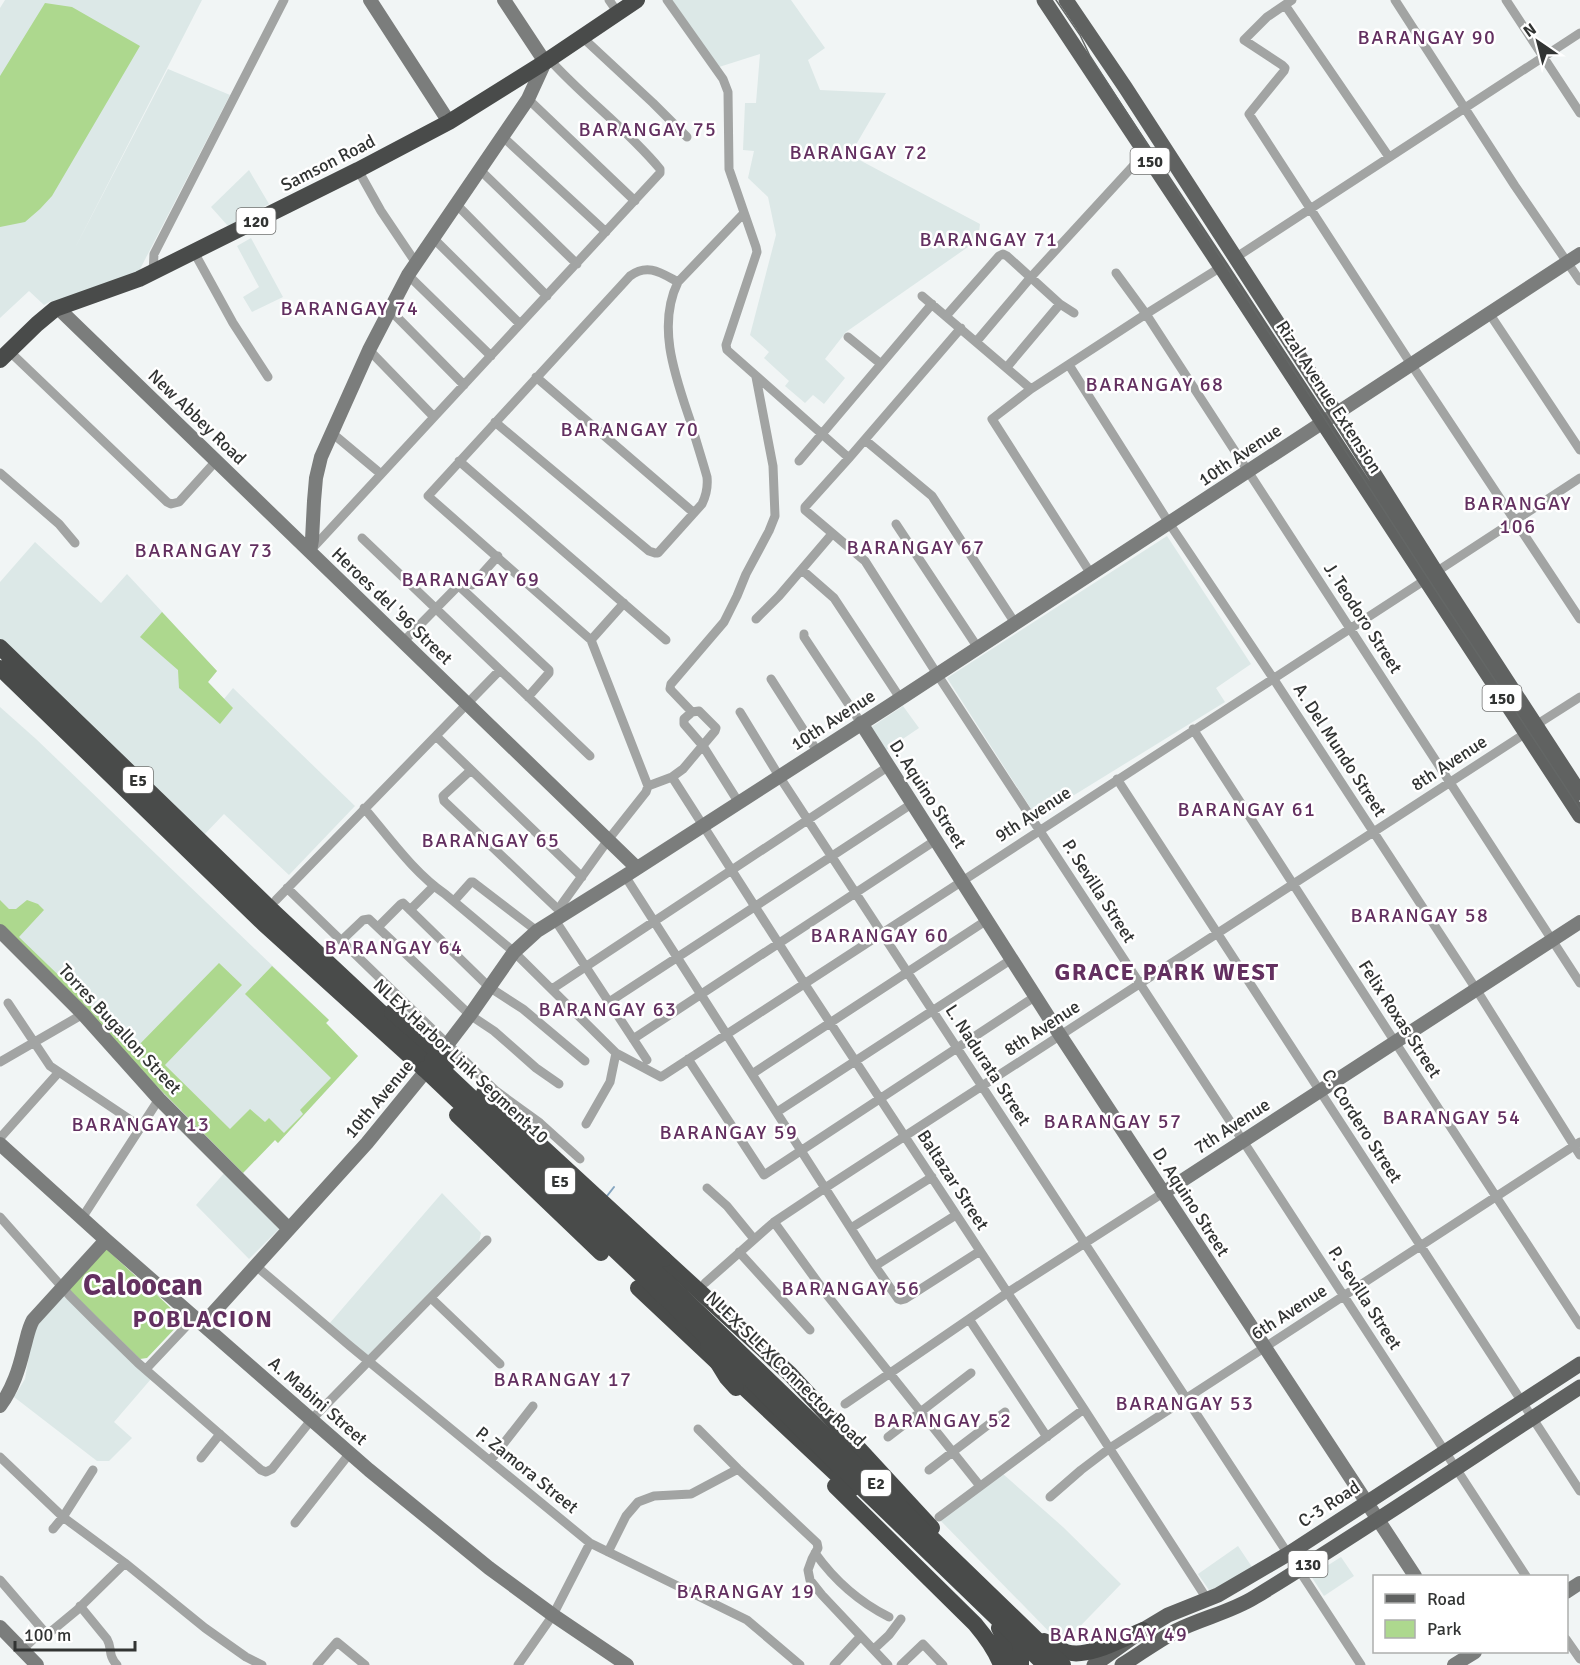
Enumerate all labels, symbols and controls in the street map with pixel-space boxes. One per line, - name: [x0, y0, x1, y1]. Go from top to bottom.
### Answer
- north arrow: [1508, 12, 1568, 72]
- text: N: [1520, 19, 1540, 42]
- district label: BARANGAY 90: [1358, 25, 1496, 50]
- district label: BARANGAY 75: [579, 117, 717, 142]
- street label: Samson Road: [277, 130, 379, 196]
- district label: BARANGAY 72: [790, 140, 928, 165]
- road number: 150: [1130, 148, 1170, 174]
- road number: 120: [236, 208, 276, 234]
- district label: BARANGAY 71: [920, 227, 1058, 252]
- district label: BARANGAY 74: [281, 296, 419, 321]
- street label: Rizal Avenue Extension: [1271, 316, 1387, 478]
- street label: New Abbey Road: [143, 365, 251, 469]
- district label: BARANGAY 68: [1086, 372, 1224, 397]
- district label: BARANGAY 70: [561, 417, 699, 442]
- street label: 10th Avenue: [1194, 419, 1286, 491]
- district label: BARANGAY 106: [1464, 491, 1572, 539]
- district label: BARANGAY 67: [847, 535, 985, 560]
- district label: BARANGAY 73: [135, 538, 273, 563]
- street label: Heroes del '96 Street: [327, 543, 457, 669]
- street label: J. Teodoro Street: [1319, 559, 1407, 677]
- district label: BARANGAY 69: [402, 567, 540, 592]
- street label: A. Del Mundo Street: [1289, 679, 1391, 821]
- street label: 10th Avenue: [787, 685, 879, 755]
- road number: 150: [1482, 685, 1522, 711]
- street label: 8th Avenue: [1407, 730, 1491, 796]
- street label: D. Aquino Street: [885, 736, 971, 852]
- road number: E5: [123, 767, 153, 793]
- street label: 9th Avenue: [991, 781, 1075, 847]
- district label: BARANGAY 61: [1178, 797, 1316, 822]
- district label: BARANGAY 65: [422, 828, 560, 853]
- street label: P. Sevilla Street: [1057, 835, 1141, 947]
- district label: BARANGAY 58: [1351, 903, 1489, 928]
- district label: BARANGAY 60: [811, 923, 949, 948]
- district label: BARANGAY 64: [325, 935, 463, 960]
- street label: Felix Roxas Street: [1354, 956, 1446, 1082]
- district label: GRACE PARK WEST: [1054, 957, 1280, 987]
- street label: Torres Bugallon Street: [54, 959, 186, 1099]
- street label: NLEX Harbor Link Segment 10: [369, 974, 553, 1148]
- street label: 8th Avenue: [1000, 995, 1084, 1061]
- district label: BARANGAY 63: [539, 997, 677, 1022]
- street label: L. Nadurata Street: [941, 1000, 1035, 1130]
- street label: 10th Avenue: [340, 1055, 418, 1143]
- street label: C. Cordero Street: [1317, 1065, 1407, 1187]
- street label: 7th Avenue: [1190, 1093, 1274, 1159]
- district label: BARANGAY 54: [1383, 1105, 1521, 1130]
- district label: BARANGAY 57: [1044, 1109, 1182, 1134]
- district label: BARANGAY 13: [72, 1112, 210, 1137]
- district label: BARANGAY 59: [660, 1120, 798, 1145]
- street label: Baltazar Street: [912, 1126, 994, 1234]
- street label: D. Aquino Street: [1148, 1144, 1234, 1260]
- road number: E5: [545, 1168, 575, 1194]
- street label: P. Sevilla Street: [1323, 1242, 1407, 1354]
- district label: Caloocan: [83, 1267, 203, 1304]
- district label: BARANGAY 56: [782, 1276, 920, 1301]
- street label: 6th Avenue: [1247, 1279, 1331, 1345]
- street label: NLEX-SLEX Connector Road: [701, 1287, 871, 1451]
- district label: POBLACION: [133, 1304, 273, 1334]
- street label: A. Mabini Street: [264, 1352, 372, 1450]
- district label: BARANGAY 17: [494, 1367, 632, 1392]
- district label: BARANGAY 53: [1116, 1391, 1254, 1416]
- district label: BARANGAY 52: [874, 1408, 1012, 1433]
- street label: P. Zamora Street: [471, 1422, 583, 1518]
- road number: E2: [861, 1470, 891, 1496]
- street label: C-3 Road: [1294, 1476, 1364, 1532]
- road number: 130: [1288, 1551, 1328, 1577]
- legend: [1373, 1575, 1568, 1653]
- district label: BARANGAY 19: [677, 1579, 815, 1604]
- text: Road: [1427, 1588, 1466, 1610]
- scale bar: [15, 1614, 135, 1652]
- text: Park: [1427, 1618, 1462, 1640]
- district label: BARANGAY 49: [1050, 1622, 1188, 1647]
- text: 100 m: [24, 1624, 71, 1646]

